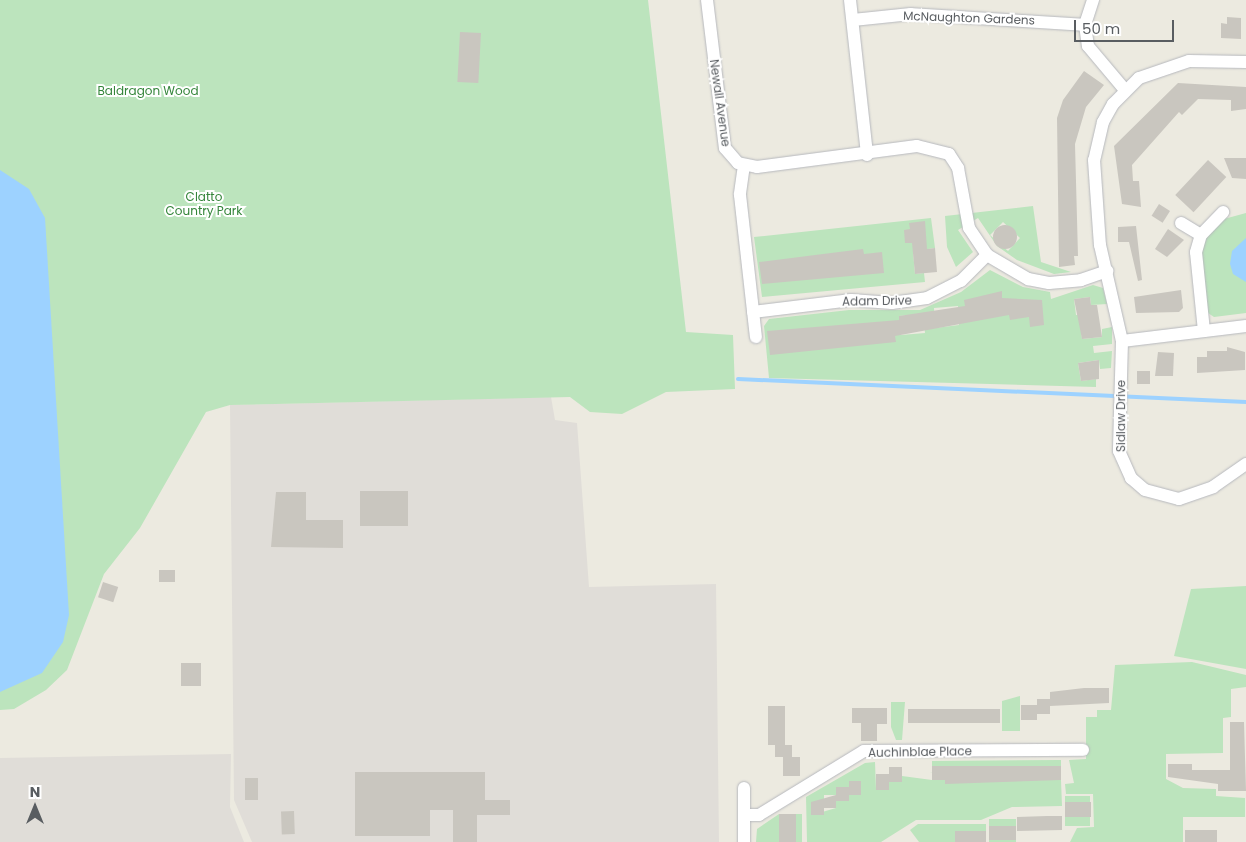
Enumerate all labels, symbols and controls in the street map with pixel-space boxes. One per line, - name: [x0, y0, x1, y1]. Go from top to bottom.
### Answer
- street label: McNaughton Gardens: [903, 9, 1035, 27]
- scale bar: [1076, 10, 1176, 42]
- text: 50 m: [1082, 18, 1120, 39]
- street label: Newall Avenue: [707, 58, 733, 148]
- park label: Baldragon Wood: [98, 84, 198, 98]
- park label: Clatto Country Park: [166, 190, 242, 218]
- street label: Adam Drive: [842, 293, 912, 309]
- street label: Sidlaw Drive: [1114, 380, 1128, 452]
- street label: Auchinblae Place: [868, 744, 972, 760]
- north arrow: [10, 782, 60, 832]
- text: N: [30, 782, 40, 802]

